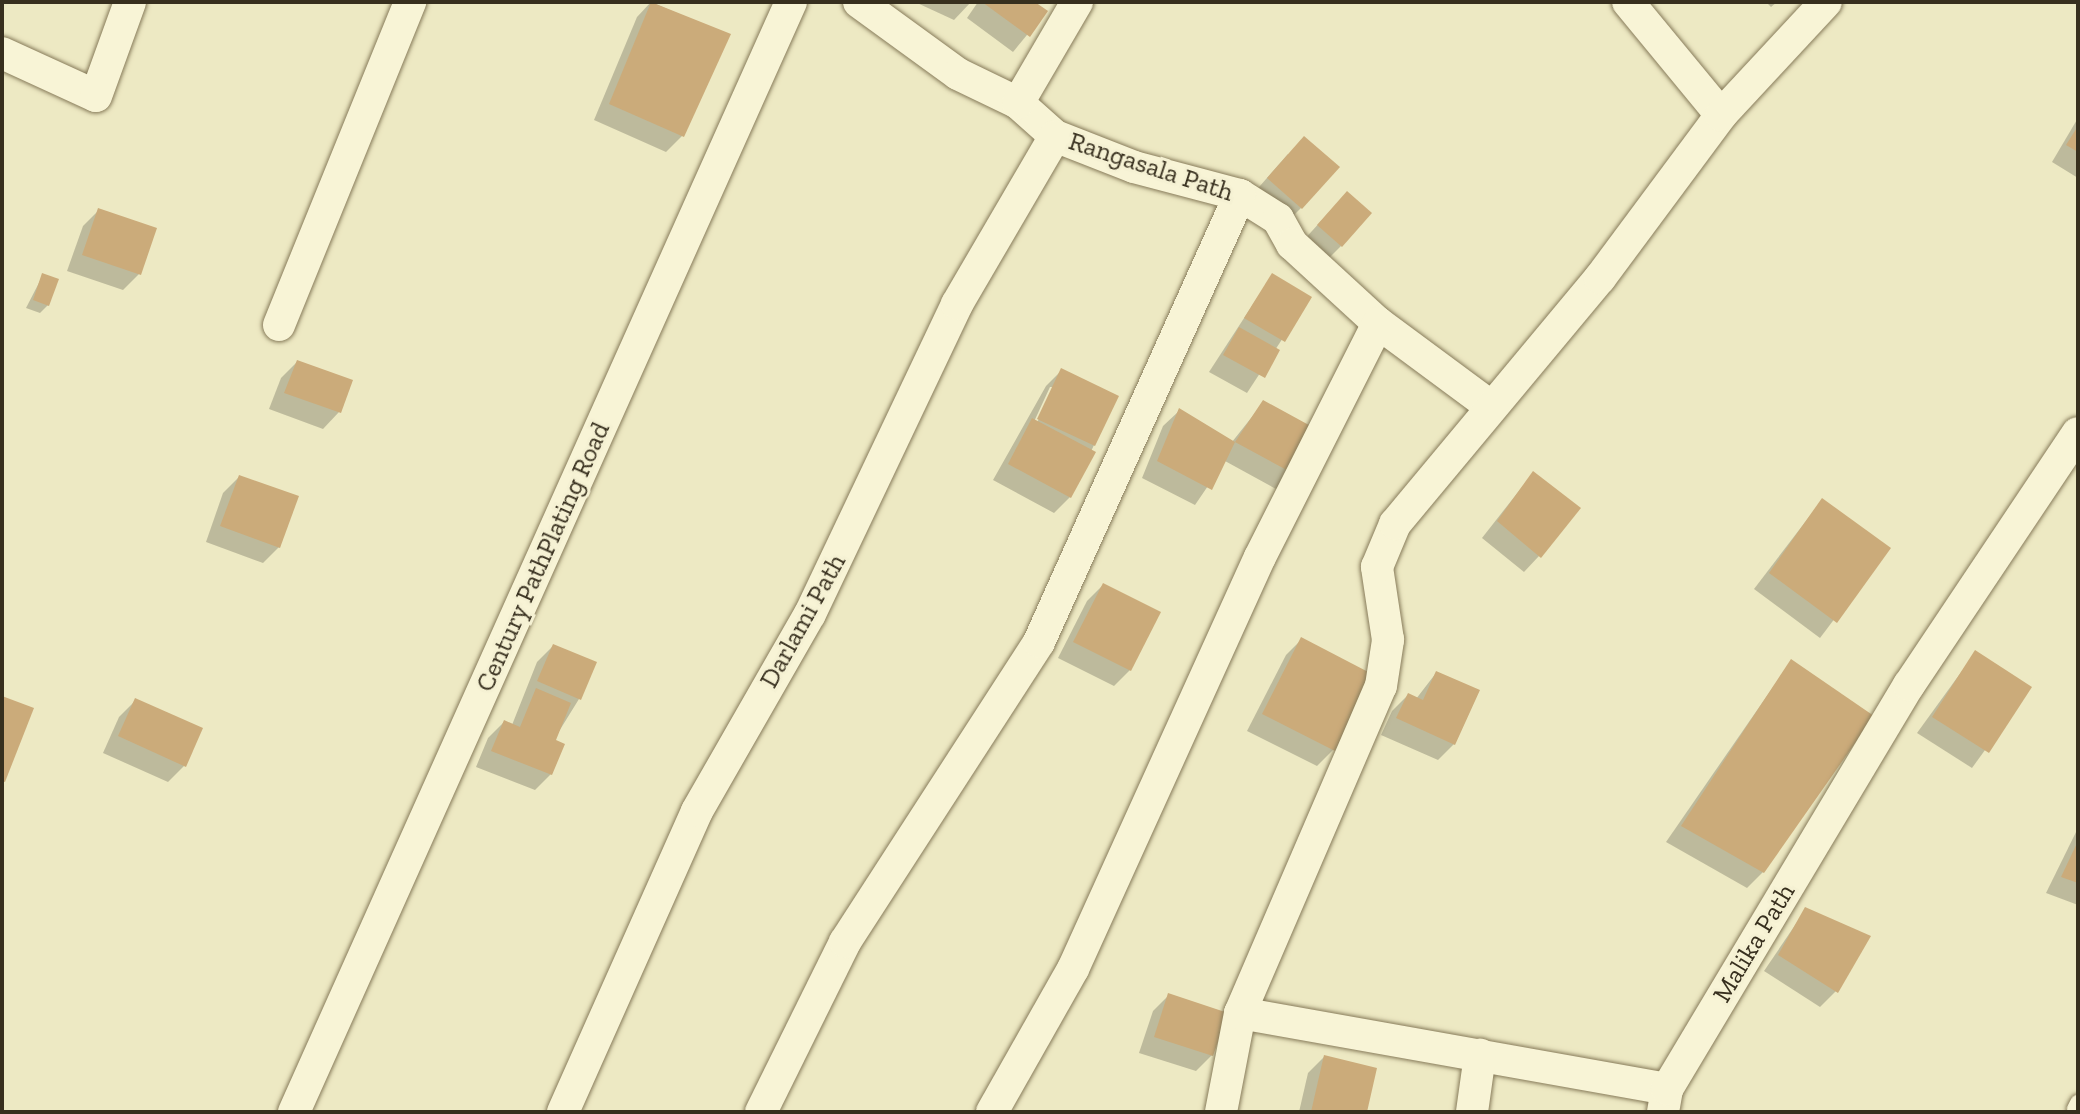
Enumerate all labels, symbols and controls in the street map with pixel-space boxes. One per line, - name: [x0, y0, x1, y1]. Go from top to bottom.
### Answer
- street label: Rangasala Path: [1065, 126, 1237, 208]
- street label: Century PathPlating Road: [469, 417, 617, 697]
- street label: Darlami Path: [753, 549, 853, 693]
- street label: Malika Path: [1706, 878, 1802, 1008]

